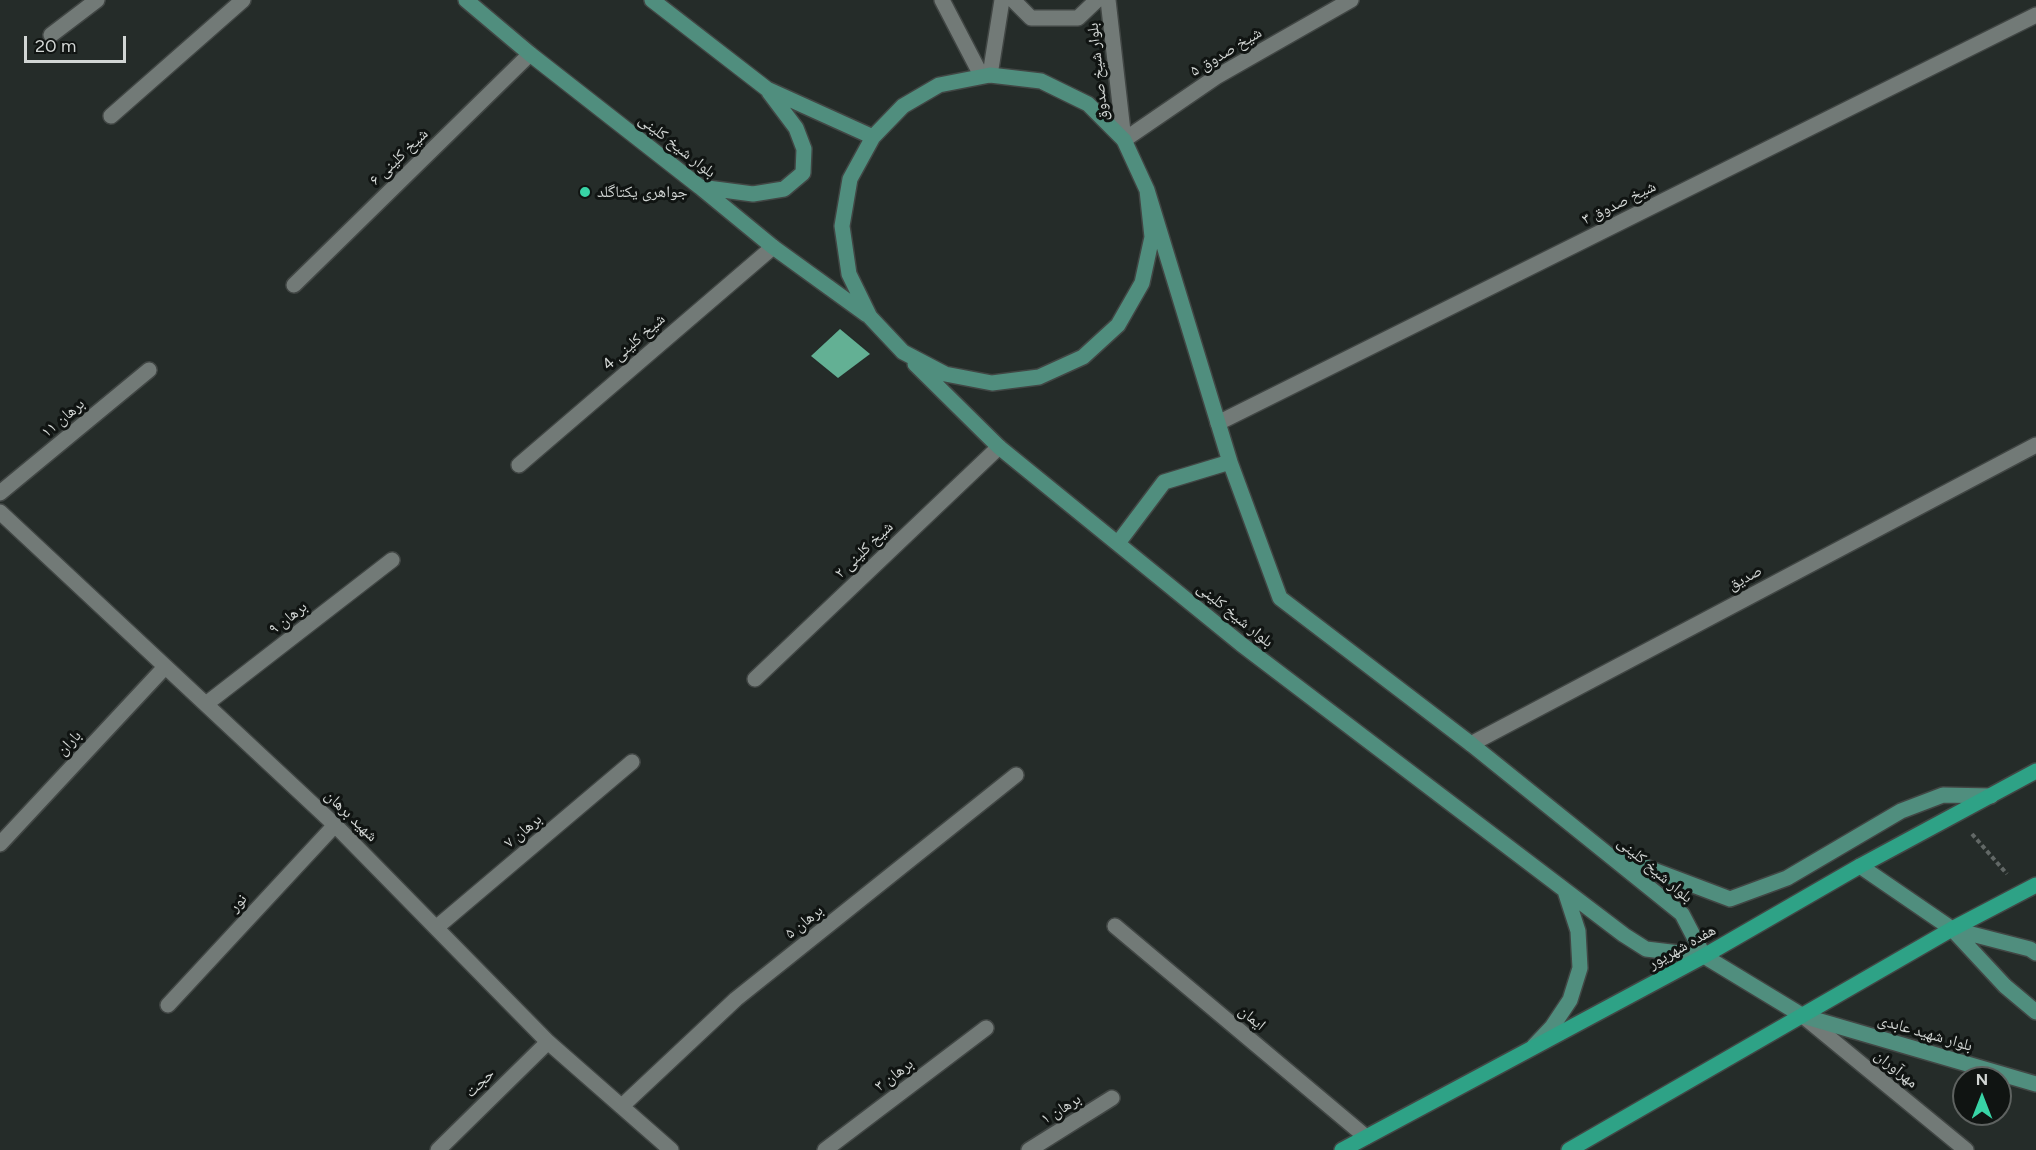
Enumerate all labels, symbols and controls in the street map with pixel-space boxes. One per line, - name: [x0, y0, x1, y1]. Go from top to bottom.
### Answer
- street label: بلوار شیخ صدوق: [1083, 22, 1113, 122]
- street label: شیخ صدوق ۵: [1187, 23, 1265, 81]
- scale bar: [27, 24, 129, 62]
- text: 20 m: [35, 35, 76, 57]
- street label: بلوار شیخ کلینی: [635, 110, 719, 182]
- street label: شیخ کلینی ۶: [366, 124, 432, 190]
- street label: شیخ صدوق ۳: [1579, 177, 1659, 229]
- place label: جواهری یکتاگلد: [597, 182, 688, 202]
- marker: جواهری یکتاگلد: [578, 185, 592, 199]
- street label: شیخ کلینی 4: [599, 310, 669, 374]
- street label: برهان ۱۱: [37, 394, 89, 442]
- street label: شیخ کلینی ۲: [831, 517, 897, 583]
- street label: صدیق: [1725, 561, 1765, 595]
- street label: بلوار شیخ کلینی: [1193, 578, 1277, 652]
- street label: برهان ۹: [265, 597, 311, 639]
- street label: باران: [52, 726, 86, 760]
- street label: شهید برهان: [320, 786, 382, 846]
- street label: برهان ۷: [500, 810, 546, 852]
- street label: بلوار شیخ کلینی: [1613, 833, 1697, 907]
- street label: نور: [225, 890, 251, 916]
- street label: برهان ۵: [781, 901, 827, 943]
- street label: هفده شهریور: [1645, 921, 1719, 973]
- street label: ایمان: [1235, 1001, 1269, 1035]
- street label: بلوار شهید عابدی: [1875, 1010, 1975, 1056]
- street label: مهرآوران: [1870, 1046, 1922, 1092]
- street label: برهان ۳: [871, 1054, 917, 1096]
- street label: حجت: [461, 1064, 499, 1102]
- north arrow: [1952, 1066, 2012, 1126]
- text: N: [1976, 1070, 1988, 1089]
- street label: برهان ۱: [1037, 1089, 1085, 1129]

